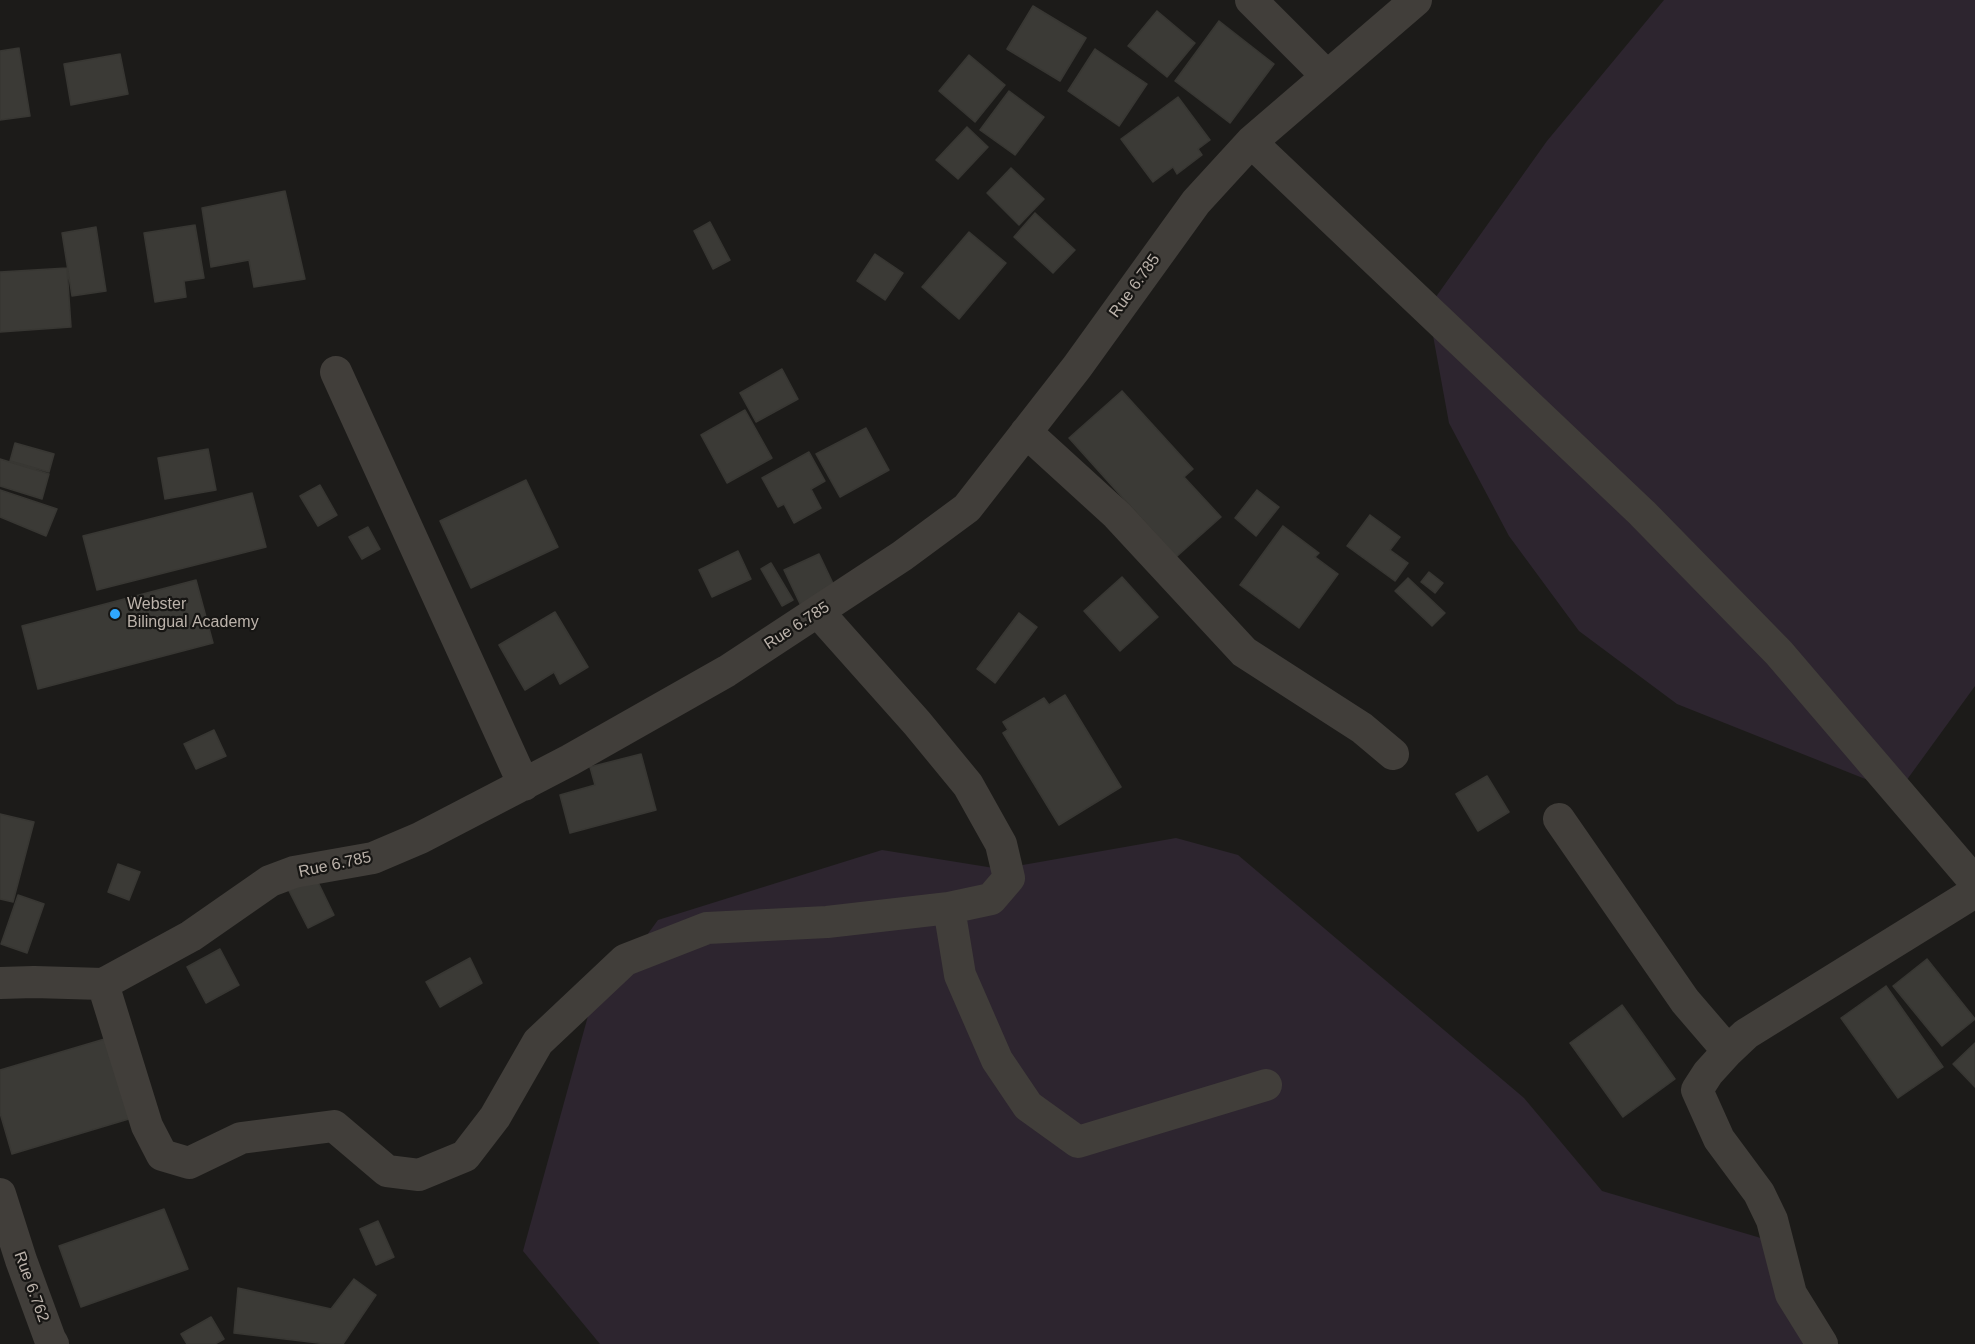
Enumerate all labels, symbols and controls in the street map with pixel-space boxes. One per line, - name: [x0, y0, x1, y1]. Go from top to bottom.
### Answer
- street label: Rue 6.785: [1106, 250, 1164, 322]
- place label: Webster Bilingual Academy: [127, 595, 259, 633]
- street label: Rue 6.785: [761, 598, 833, 654]
- marker: Webster Bilingual Academy: [108, 607, 122, 621]
- street label: Rue 6.785: [297, 848, 373, 882]
- street label: Rue 6.762: [9, 1249, 53, 1325]

